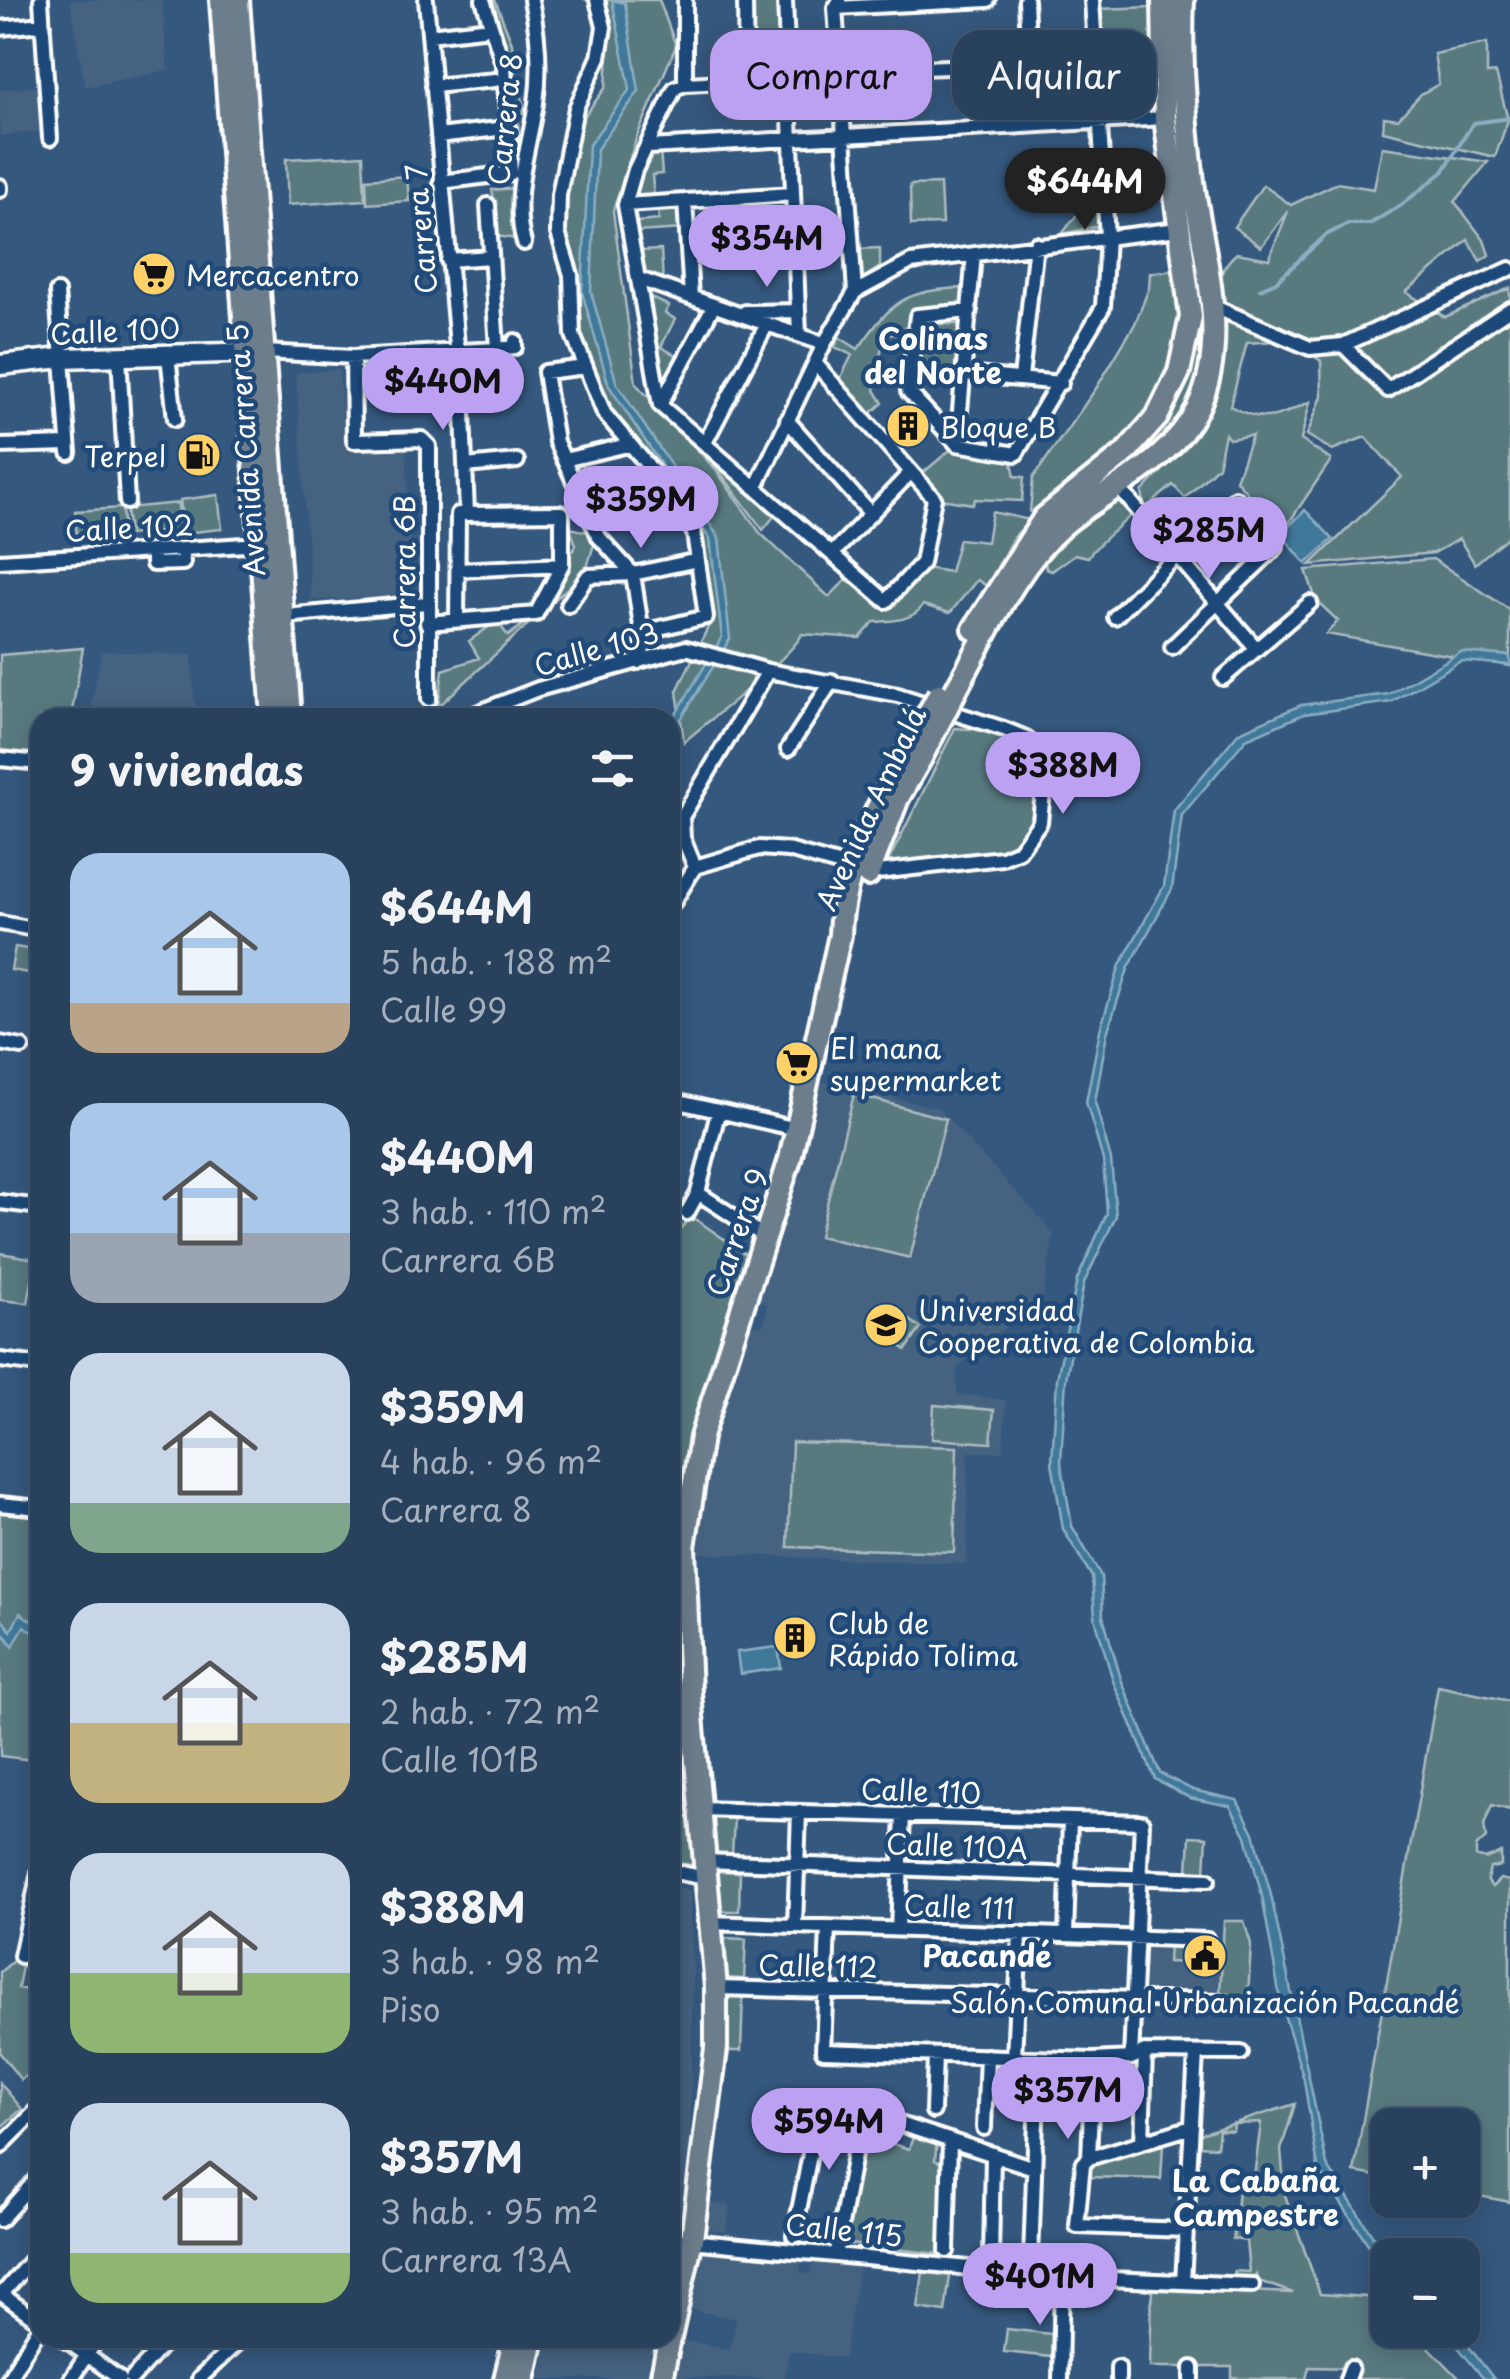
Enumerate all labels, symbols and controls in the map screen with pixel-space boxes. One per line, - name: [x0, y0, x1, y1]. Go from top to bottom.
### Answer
- chip: Comprar: [710, 30, 932, 120]
- chip: Alquilar: [952, 30, 1156, 120]
- street label: Carrera 8: [476, 51, 532, 187]
- pin: $644M: [1015, 148, 1155, 233]
- text: $644M: [1027, 156, 1143, 204]
- street label: Carrera 7: [393, 162, 447, 296]
- pin: $354M: [697, 205, 837, 290]
- text: $354M: [710, 213, 824, 261]
- supermarket icon: Mercacentro: [131, 251, 177, 297]
- place label: Mercacentro: [186, 253, 360, 296]
- street label: Calle 100: [49, 305, 181, 355]
- district label: Colinas del Norte: [864, 315, 1002, 394]
- street label: Avenida Carrera 5: [215, 322, 275, 578]
- pin: $440M: [373, 348, 513, 433]
- text: $440M: [384, 356, 502, 404]
- building icon: Bloque B: [885, 403, 931, 449]
- place label: Bloque B: [940, 405, 1056, 448]
- fuel station icon: Terpel: [176, 432, 222, 478]
- place label: Terpel: [84, 434, 166, 477]
- pin: $359M: [571, 466, 711, 551]
- text: $359M: [586, 474, 696, 522]
- street label: Carrera 6B: [382, 495, 425, 649]
- pin: $285M: [1139, 497, 1279, 582]
- street label: Calle 102: [64, 502, 194, 552]
- text: $285M: [1152, 505, 1266, 553]
- street label: Calle 103: [529, 610, 663, 686]
- street label: Avenida Ambalá: [804, 699, 936, 917]
- pin: $388M: [993, 732, 1133, 817]
- text: 9 viviendas: [70, 737, 303, 800]
- text: $388M: [1007, 740, 1119, 788]
- icon: filters: [585, 741, 640, 796]
- text: $644M: [380, 874, 533, 937]
- icon: home: [150, 893, 270, 1013]
- text: 5 hab. · 188 m²: [380, 937, 612, 985]
- text: Calle 99: [380, 985, 507, 1033]
- place label: El mana supermarket: [830, 1026, 1001, 1101]
- supermarket icon: El mana supermarket: [774, 1040, 820, 1086]
- text: $440M: [380, 1124, 535, 1187]
- icon: home: [150, 1143, 270, 1263]
- street label: Carrera 9: [694, 1162, 778, 1302]
- text: 3 hab. · 110 m²: [380, 1187, 607, 1235]
- text: Carrera 6B: [380, 1235, 555, 1283]
- place label: Universidad Cooperativa de Colombia: [918, 1288, 1255, 1363]
- school or university icon: Universidad Cooperativa de Colombia: [863, 1302, 909, 1348]
- text: $359M: [380, 1374, 526, 1437]
- icon: home: [150, 1393, 270, 1513]
- text: 4 hab. · 96 m²: [380, 1437, 602, 1485]
- text: Carrera 8: [380, 1485, 532, 1533]
- place label: Club de Rápido Tolima: [828, 1601, 1018, 1676]
- building icon: Club de Rápido Tolima: [772, 1615, 818, 1661]
- text: $285M: [380, 1624, 529, 1687]
- icon: home: [150, 1643, 270, 1763]
- text: 2 hab. · 72 m²: [380, 1687, 600, 1735]
- text: Calle 101B: [380, 1735, 539, 1783]
- street label: Calle 110: [860, 1766, 982, 1814]
- street label: Calle 110A: [885, 1821, 1029, 1869]
- text: $388M: [380, 1874, 526, 1937]
- street label: Calle 111: [903, 1883, 1015, 1929]
- icon: home: [150, 1893, 270, 2013]
- district label: Pacandé: [922, 1932, 1052, 1977]
- public building icon: Salón Comunal Urbanización Pacandé: [1182, 1933, 1228, 1979]
- text: 3 hab. · 98 m²: [380, 1937, 600, 1985]
- street label: Calle 112: [758, 1942, 878, 1988]
- place label: Salón Comunal Urbanización Pacandé: [950, 1980, 1460, 2023]
- text: Piso: [380, 1985, 441, 2033]
- pin: $357M: [998, 2057, 1138, 2142]
- text: $357M: [1013, 2065, 1123, 2113]
- pin: $594M: [759, 2088, 899, 2173]
- text: $594M: [773, 2096, 885, 2144]
- map controls: [1370, 2108, 1480, 2348]
- button: +: [1370, 2108, 1480, 2218]
- text: $357M: [380, 2124, 523, 2187]
- icon: home: [150, 2143, 270, 2263]
- district label: La Cabaña Campestre: [1172, 2157, 1340, 2236]
- text: 3 hab. · 95 m²: [380, 2187, 599, 2235]
- street label: Calle 115: [783, 2201, 905, 2257]
- text: Carrera 13A: [380, 2235, 572, 2283]
- button: −: [1370, 2238, 1480, 2348]
- pin: $401M: [970, 2243, 1110, 2328]
- text: $401M: [985, 2251, 1095, 2299]

